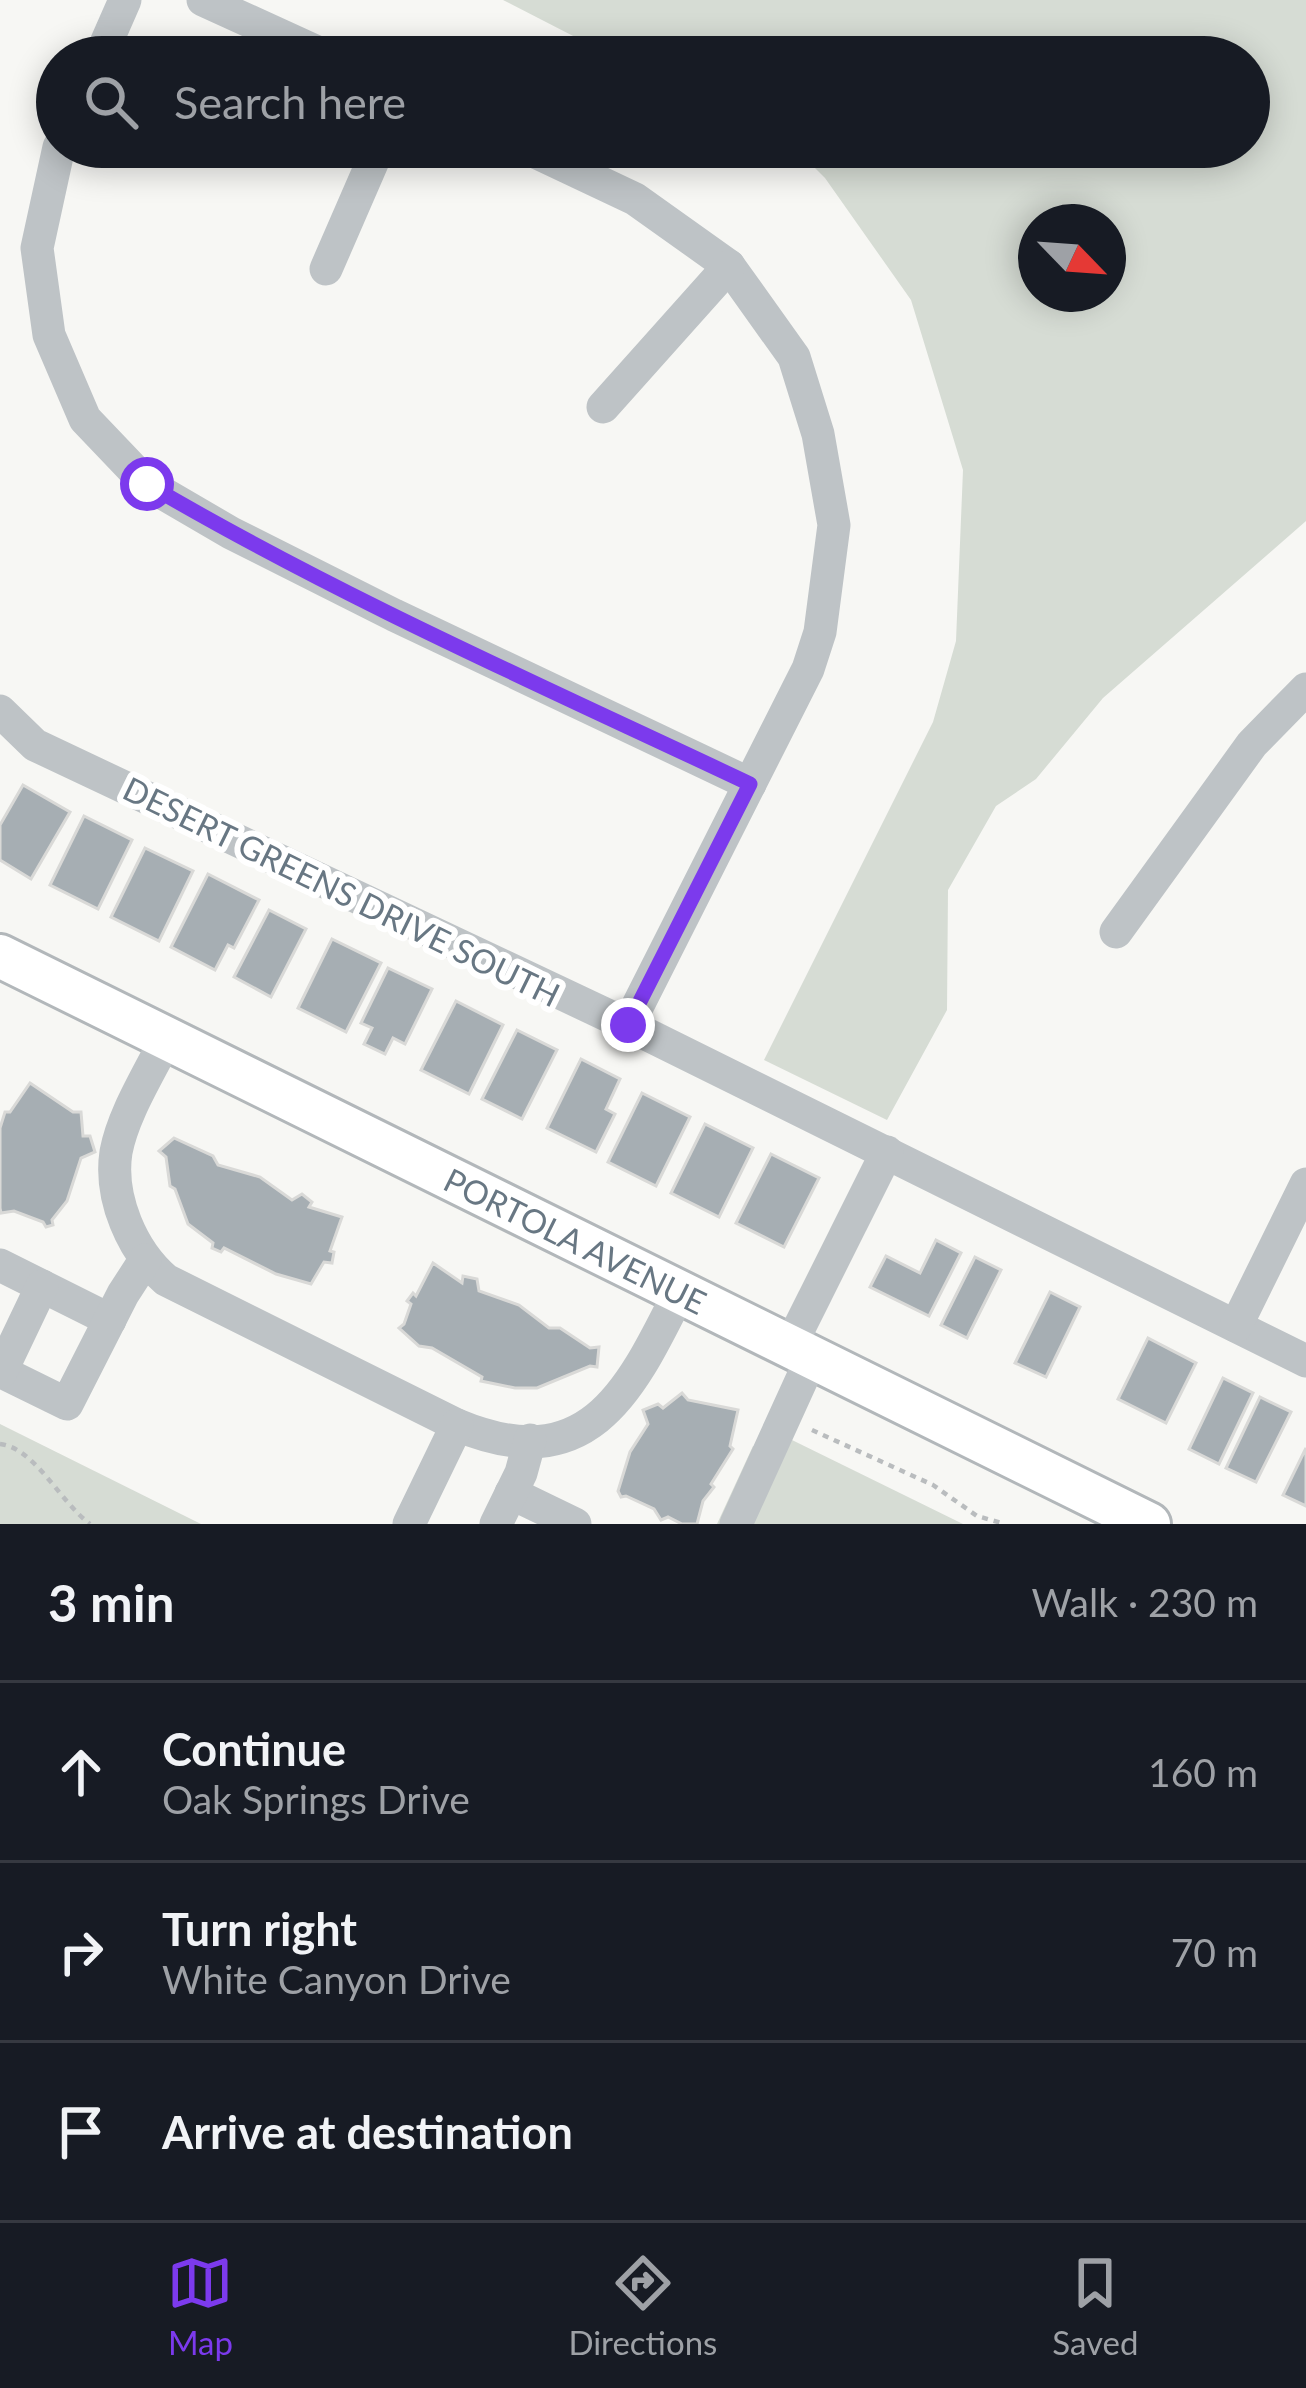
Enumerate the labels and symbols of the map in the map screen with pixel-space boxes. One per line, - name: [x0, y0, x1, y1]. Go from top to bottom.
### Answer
- north arrow: [1018, 204, 1126, 312]
- route start: [120, 457, 174, 511]
- street label: DESERT GREENS DRIVE SOUTH: [117, 768, 567, 1014]
- route end: [601, 998, 655, 1052]
- street label: PORTOLA AVENUE: [438, 1159, 713, 1322]

